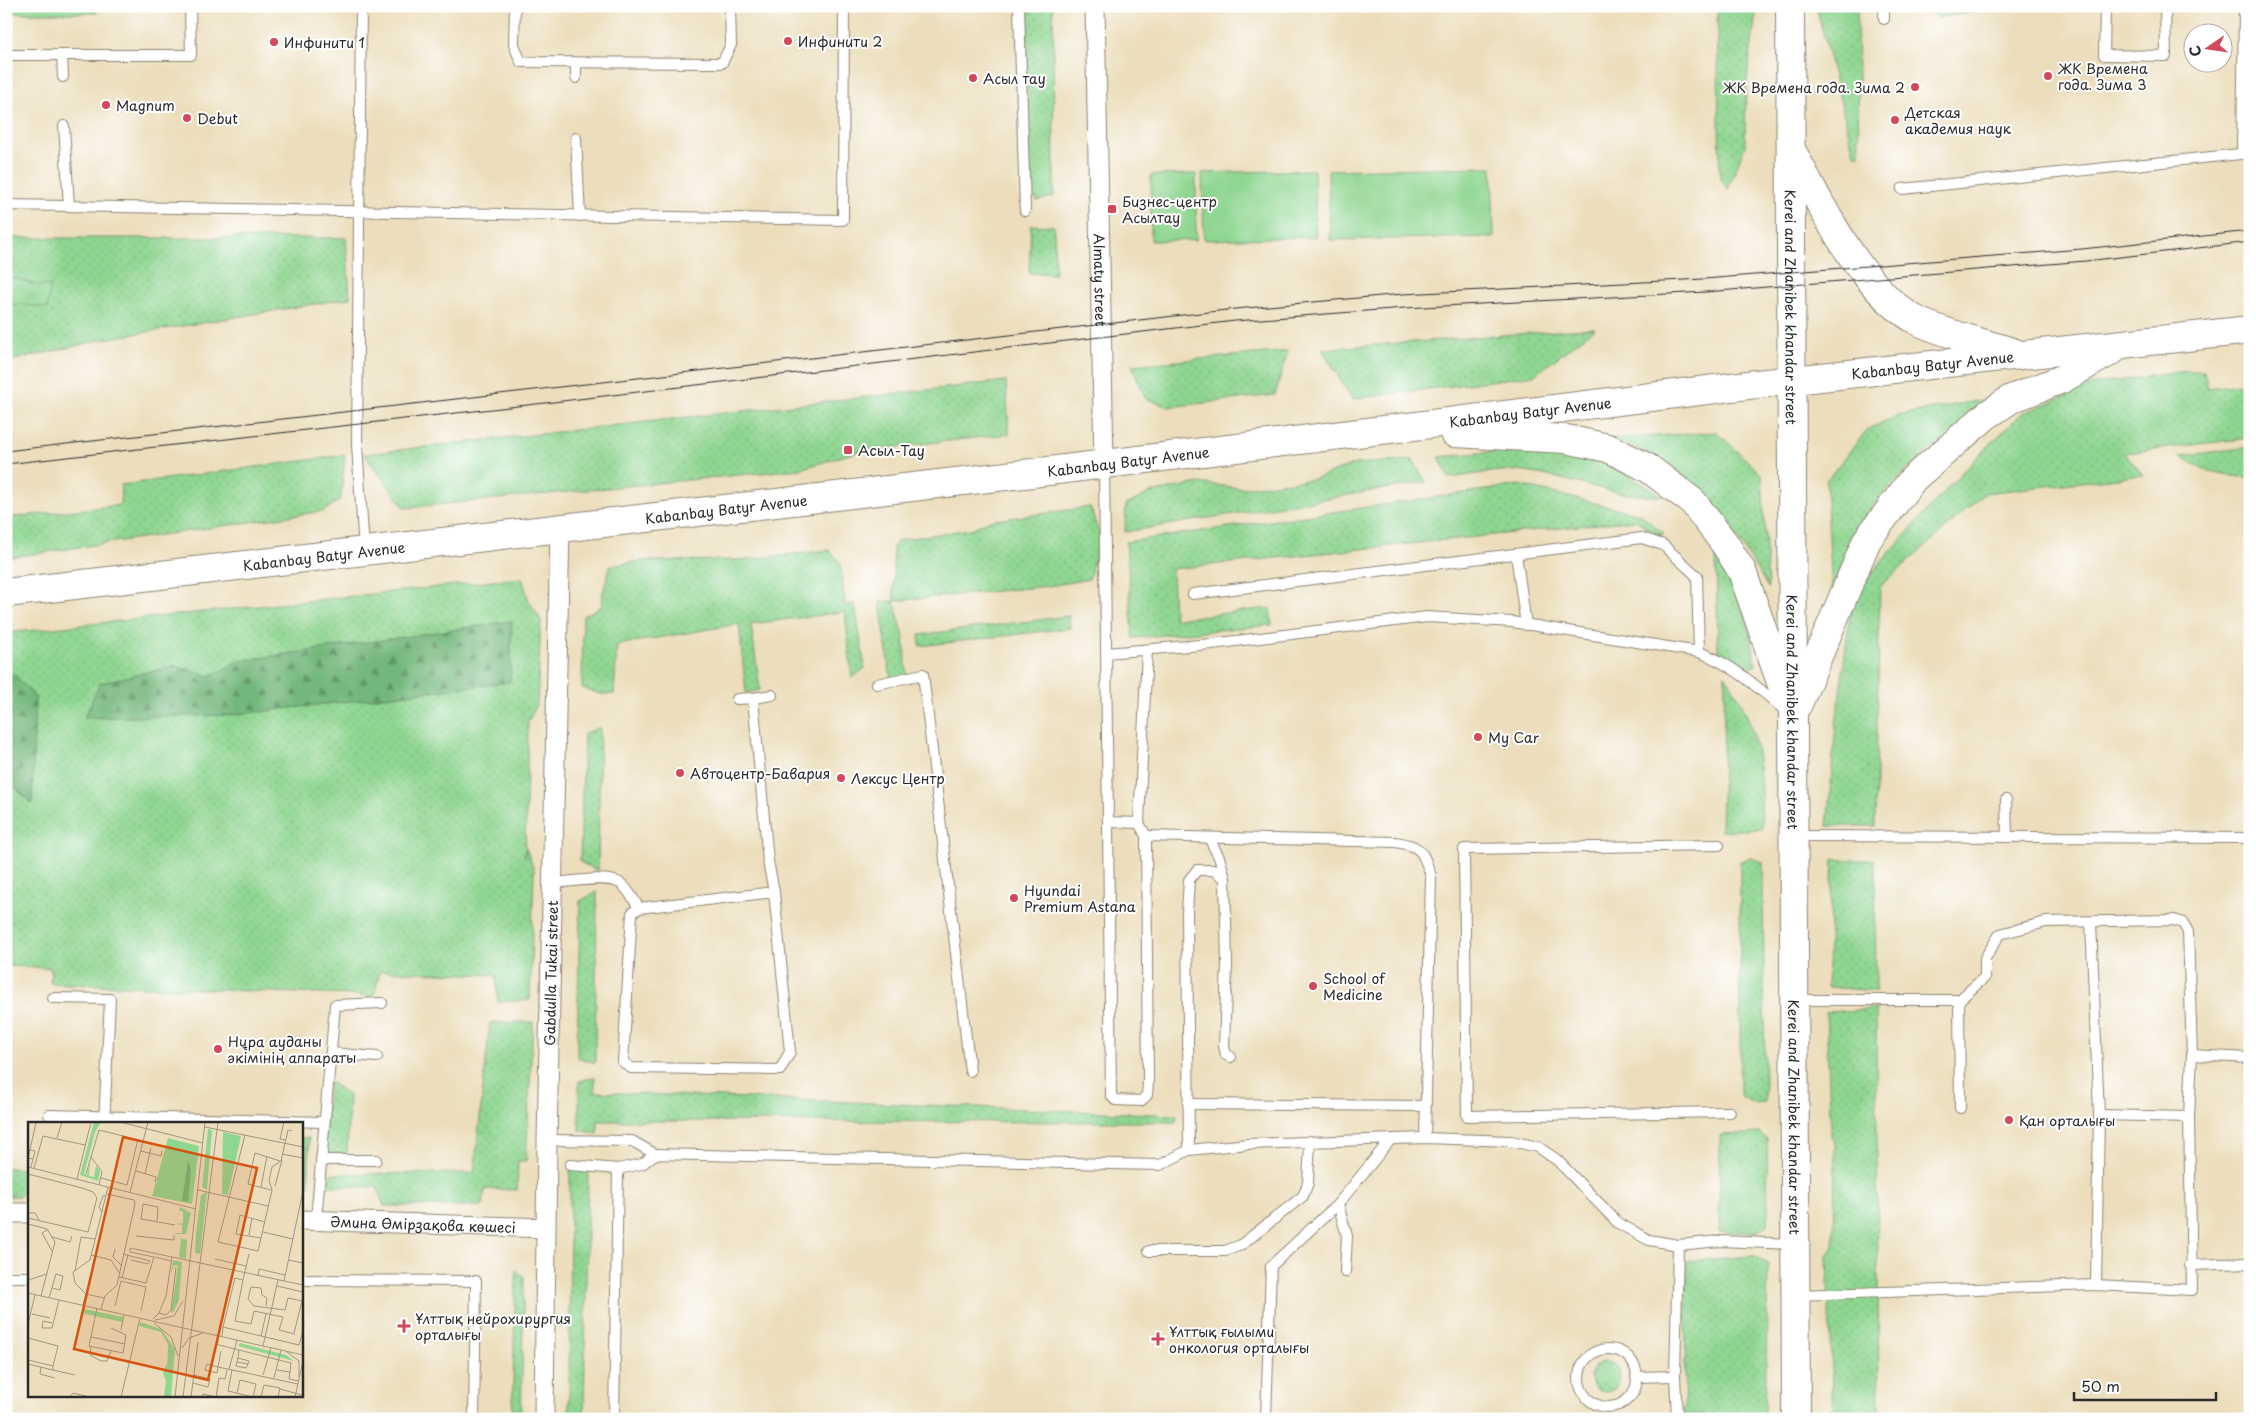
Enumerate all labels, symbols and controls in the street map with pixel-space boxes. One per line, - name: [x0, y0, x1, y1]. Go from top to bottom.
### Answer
- north arrow: [2184, 22, 2234, 72]
- place label: Инфинити 2: [798, 31, 882, 52]
- place label: Инфинити 1: [284, 32, 365, 53]
- marker: Инфинити 2: [782, 35, 794, 47]
- marker: Инфинити 1: [268, 36, 280, 48]
- text: С: [2183, 44, 2206, 59]
- place label: ЖК Времена года. Зима 3: [2058, 58, 2148, 95]
- place label: Асыл тау: [983, 68, 1046, 89]
- marker: ЖК Времена года. Зима 3: [2042, 70, 2054, 82]
- marker: Асыл тау: [967, 72, 979, 84]
- place label: ЖК Времена года. Зима 2: [1723, 77, 1905, 98]
- marker: ЖК Времена года. Зима 2: [1909, 81, 1921, 93]
- place label: Magnum: [116, 95, 175, 116]
- marker: Magnum: [100, 99, 112, 111]
- place label: Детская академия наук: [1904, 102, 2012, 139]
- place label: Debut: [197, 108, 238, 129]
- marker: Debut: [181, 112, 193, 124]
- marker: Детская академия наук: [1889, 114, 1901, 126]
- street label: Kerei and Zhanibek khandar street: [1780, 189, 1802, 425]
- place label: Бизнес-центр Асылтау: [1122, 191, 1217, 228]
- marker: Бизнес-центр Асылтау: [1106, 203, 1118, 215]
- street label: Almaty street: [1089, 233, 1112, 327]
- street label: Kabanbay Batyr Avenue: [1850, 345, 2015, 384]
- street label: Kabanbay Batyr Avenue: [1448, 391, 1613, 432]
- place label: Асыл-Тау: [858, 440, 925, 461]
- street label: Kabanbay Batyr Avenue: [1046, 441, 1211, 482]
- marker: Асыл-Тау: [842, 444, 854, 456]
- street label: Kabanbay Batyr Avenue: [644, 489, 809, 529]
- street label: Kabanbay Batyr Avenue: [242, 536, 406, 576]
- street label: Kerei and Zhanibek khandar street: [1782, 594, 1804, 830]
- place label: My Car: [1488, 727, 1540, 748]
- marker: My Car: [1472, 731, 1484, 743]
- place label: Автоцентр-Бавария: [690, 763, 830, 784]
- marker: Автоцентр-Бавария: [674, 767, 686, 779]
- place label: Лексус Центр: [851, 768, 945, 789]
- marker: Лексус Центр: [835, 772, 847, 784]
- place label: Hyundai Premium Astana: [1024, 880, 1136, 917]
- marker: Hyundai Premium Astana: [1008, 892, 1020, 904]
- street label: Gabdulla Tukai street: [539, 900, 563, 1046]
- place label: School of Medicine: [1323, 968, 1386, 1005]
- marker: School of Medicine: [1307, 980, 1319, 992]
- street label: Kerei and Zhanibek khandar street: [1784, 999, 1806, 1235]
- place label: Нұра ауданы әкімінің аппараты: [228, 1031, 356, 1068]
- marker: Нұра ауданы әкімінің аппараты: [212, 1043, 224, 1055]
- place label: Қан орталығы: [2019, 1110, 2115, 1131]
- marker: Қан орталығы: [2003, 1114, 2015, 1126]
- inset map: [28, 1122, 302, 1398]
- street label: Әмина Өмірзақова көшесі: [330, 1210, 516, 1238]
- place label: Ұлттық нейрохирургия орталығы: [415, 1308, 571, 1345]
- marker: Ұлттық нейрохирургия орталығы: [397, 1319, 411, 1333]
- place label: Ұлттық ғылыми онкология орталығы: [1169, 1321, 1309, 1358]
- marker: Ұлттық ғылыми онкология орталығы: [1151, 1332, 1165, 1346]
- scale bar: [2074, 1370, 2216, 1402]
- text: 50 m: [2081, 1374, 2120, 1397]

